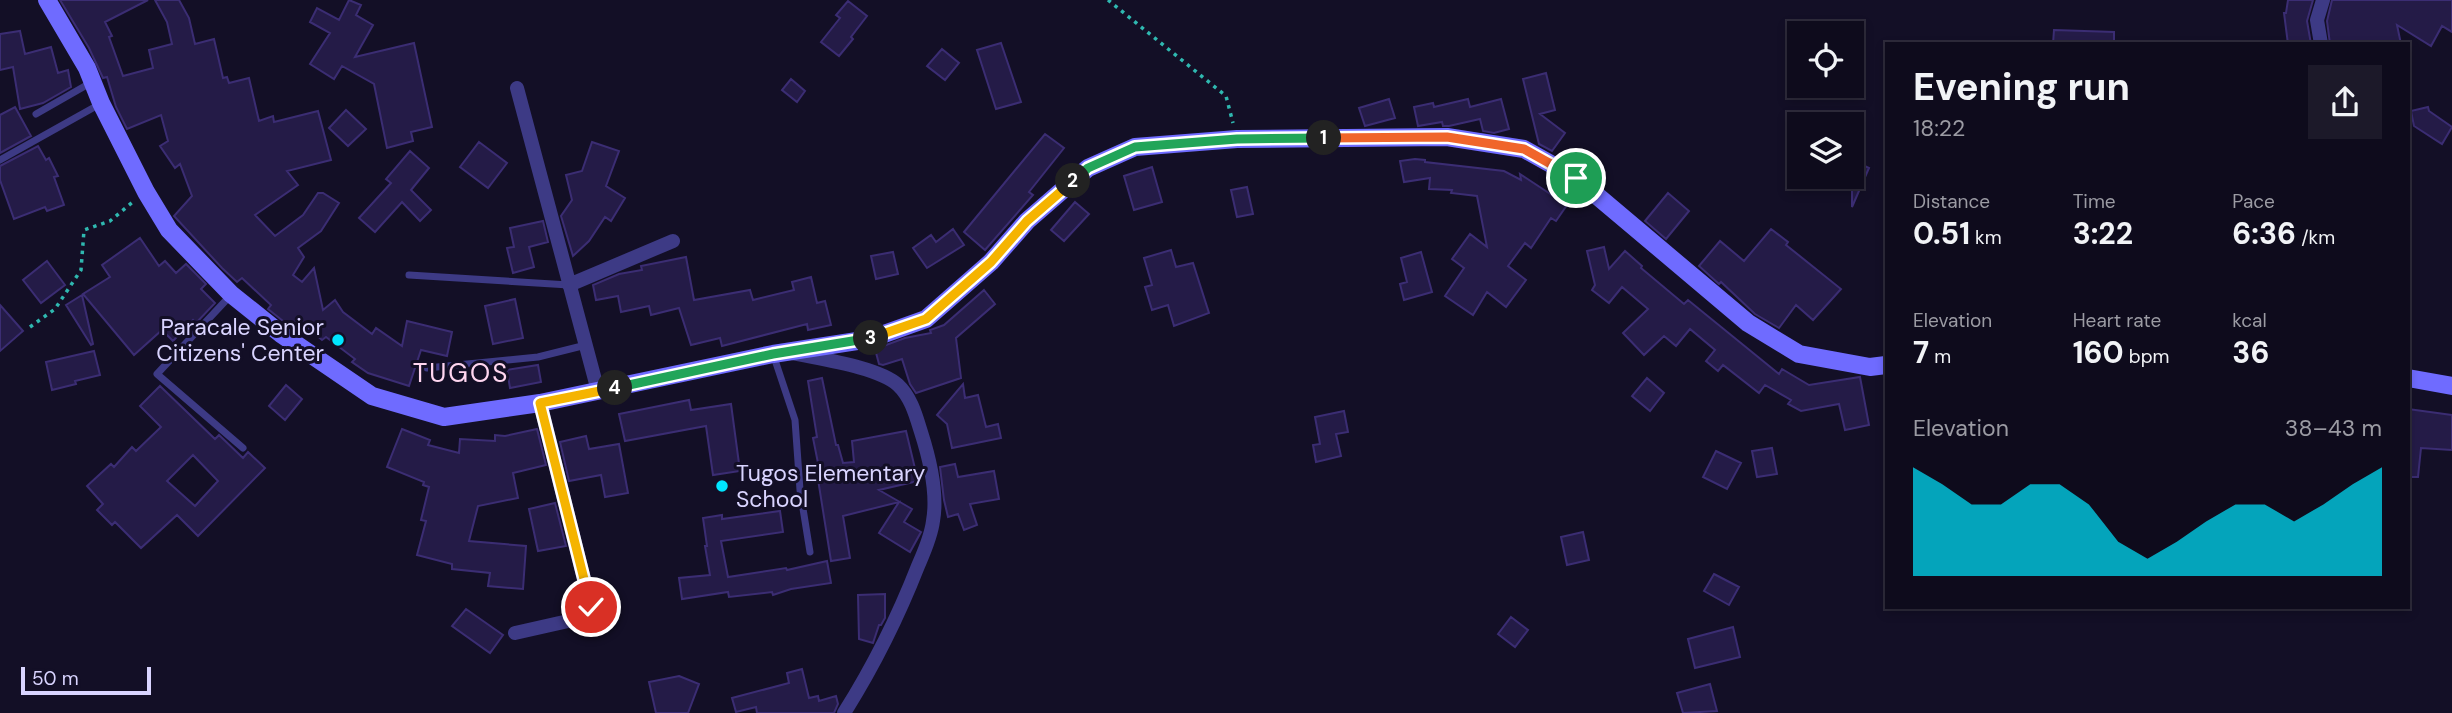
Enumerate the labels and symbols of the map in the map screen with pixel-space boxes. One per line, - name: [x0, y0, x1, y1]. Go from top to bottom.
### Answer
- pin: 1: [1306, 120, 1342, 156]
- pin: [1546, 148, 1606, 208]
- pin: 2: [1056, 164, 1090, 198]
- place label: Paracale Senior Citizens' Center: [156, 312, 324, 368]
- pin: 3: [854, 320, 888, 356]
- marker: Paracale Senior Citizens' Center: [330, 332, 346, 348]
- district label: TUGOS: [413, 356, 509, 390]
- pin: 4: [598, 370, 632, 406]
- place label: Tugos Elementary School: [736, 458, 926, 514]
- marker: Tugos Elementary School: [714, 478, 730, 494]
- pin: [561, 577, 621, 637]
- scale bar: [21, 664, 150, 696]

